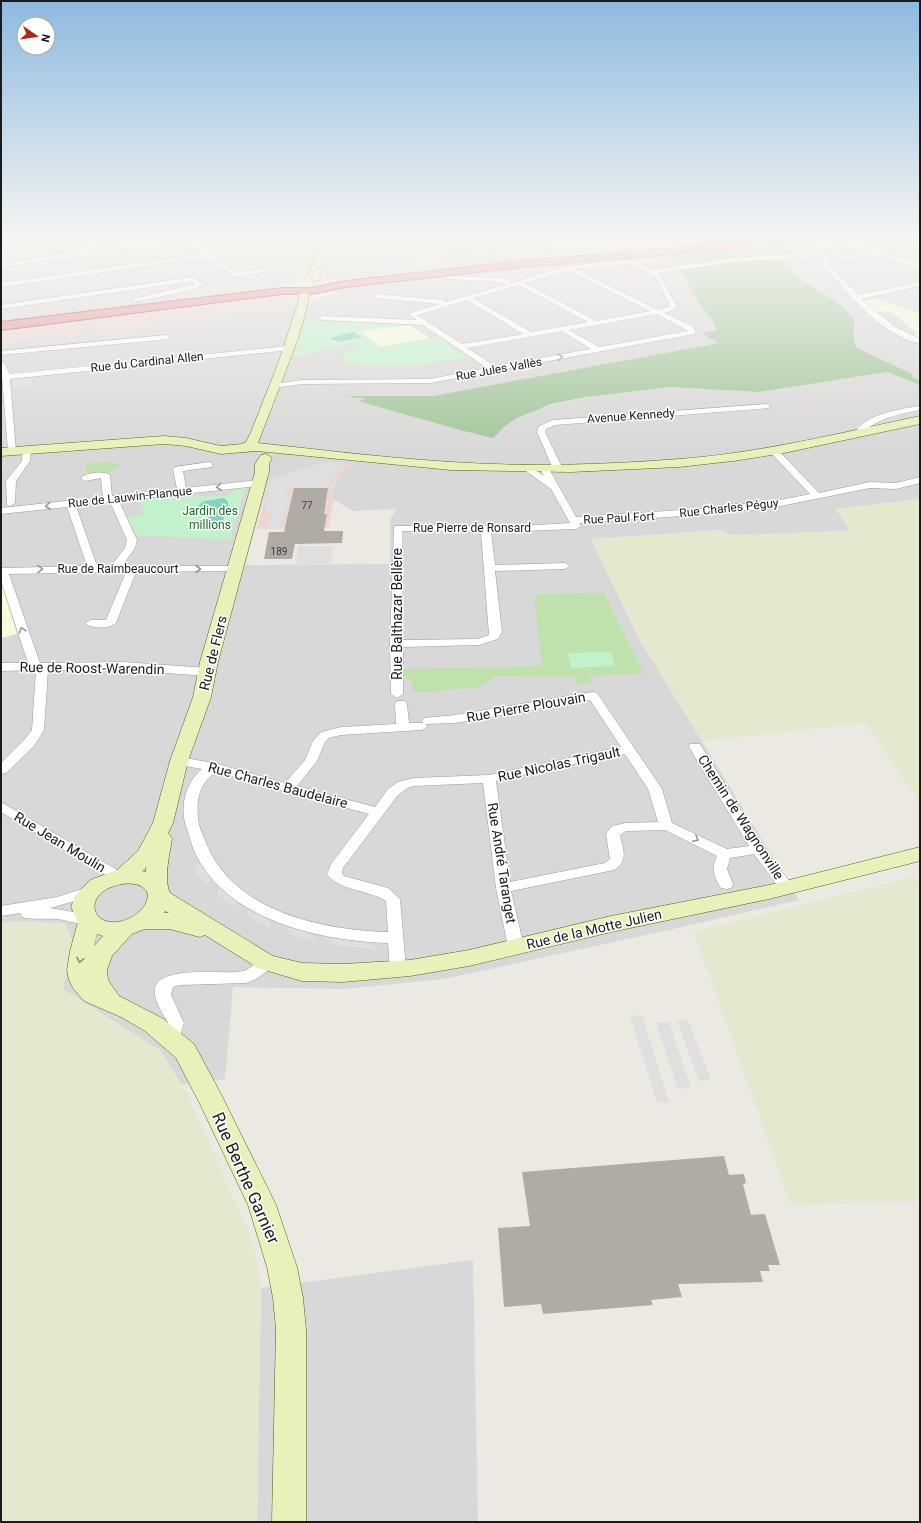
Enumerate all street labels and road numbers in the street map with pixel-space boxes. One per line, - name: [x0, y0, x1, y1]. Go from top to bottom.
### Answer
- street label: Rue du Cardinal Allen: [90, 349, 204, 375]
- street label: Rue Jules Vallès: [455, 355, 543, 383]
- street label: Avenue Kennedy: [587, 406, 676, 426]
- street label: Rue de Lauwin-Planque: [67, 484, 193, 510]
- street label: Rue Charles Péguy: [679, 496, 780, 520]
- street label: Rue Paul Fort: [583, 509, 655, 527]
- street label: Rue Pierre de Ronsard: [413, 521, 531, 535]
- street label: Rue Balthazar Bellère: [389, 548, 405, 680]
- street label: Rue de Raimbeaucourt: [57, 562, 179, 576]
- street label: Rue de Flers: [196, 614, 230, 692]
- street label: Rue de Roost-Warendin: [19, 659, 165, 677]
- street label: Rue Pierre Plouvain: [465, 689, 587, 725]
- street label: Rue Nicolas Trigault: [496, 743, 622, 785]
- street label: Chemin de Wagnonville: [695, 752, 787, 882]
- street label: Rue Charles Baudelaire: [206, 759, 350, 811]
- street label: Rue André Taranget: [485, 801, 520, 925]
- street label: Rue Jean Moulin: [11, 808, 109, 876]
- street label: Rue de la Motte Julien: [525, 906, 663, 952]
- street label: Rue Berthe Garnier: [208, 1109, 284, 1247]

